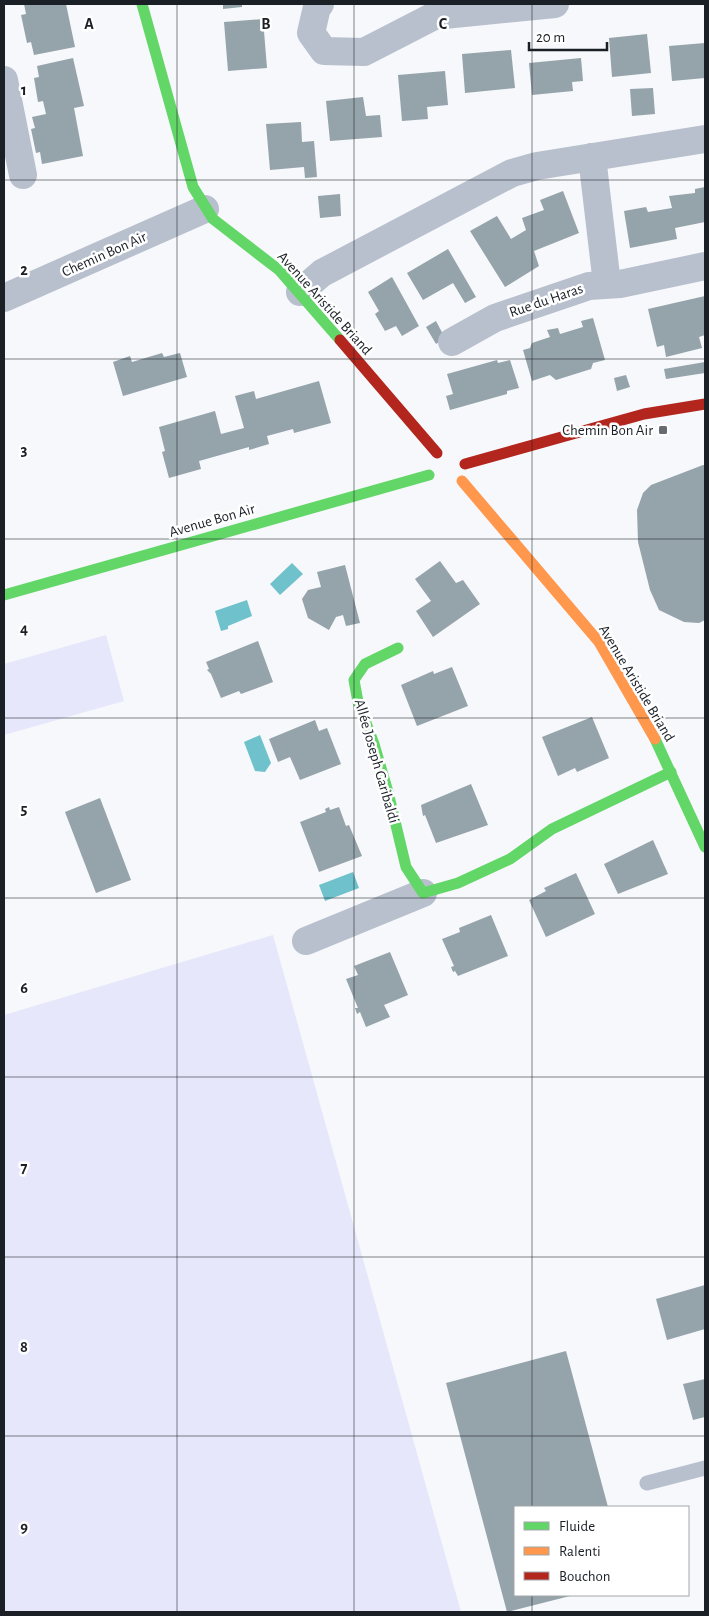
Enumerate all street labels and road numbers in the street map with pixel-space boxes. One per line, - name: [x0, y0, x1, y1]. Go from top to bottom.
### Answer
- street label: Chemin Bon Air: [60, 229, 149, 280]
- street label: Avenue Aristide Briand: [275, 249, 375, 358]
- street label: Rue du Haras: [507, 281, 585, 320]
- street label: Avenue Bon Air: [167, 501, 257, 540]
- street label: Avenue Aristide Briand: [596, 622, 677, 744]
- street label: Allée Joseph Garibaldi: [352, 697, 401, 825]

